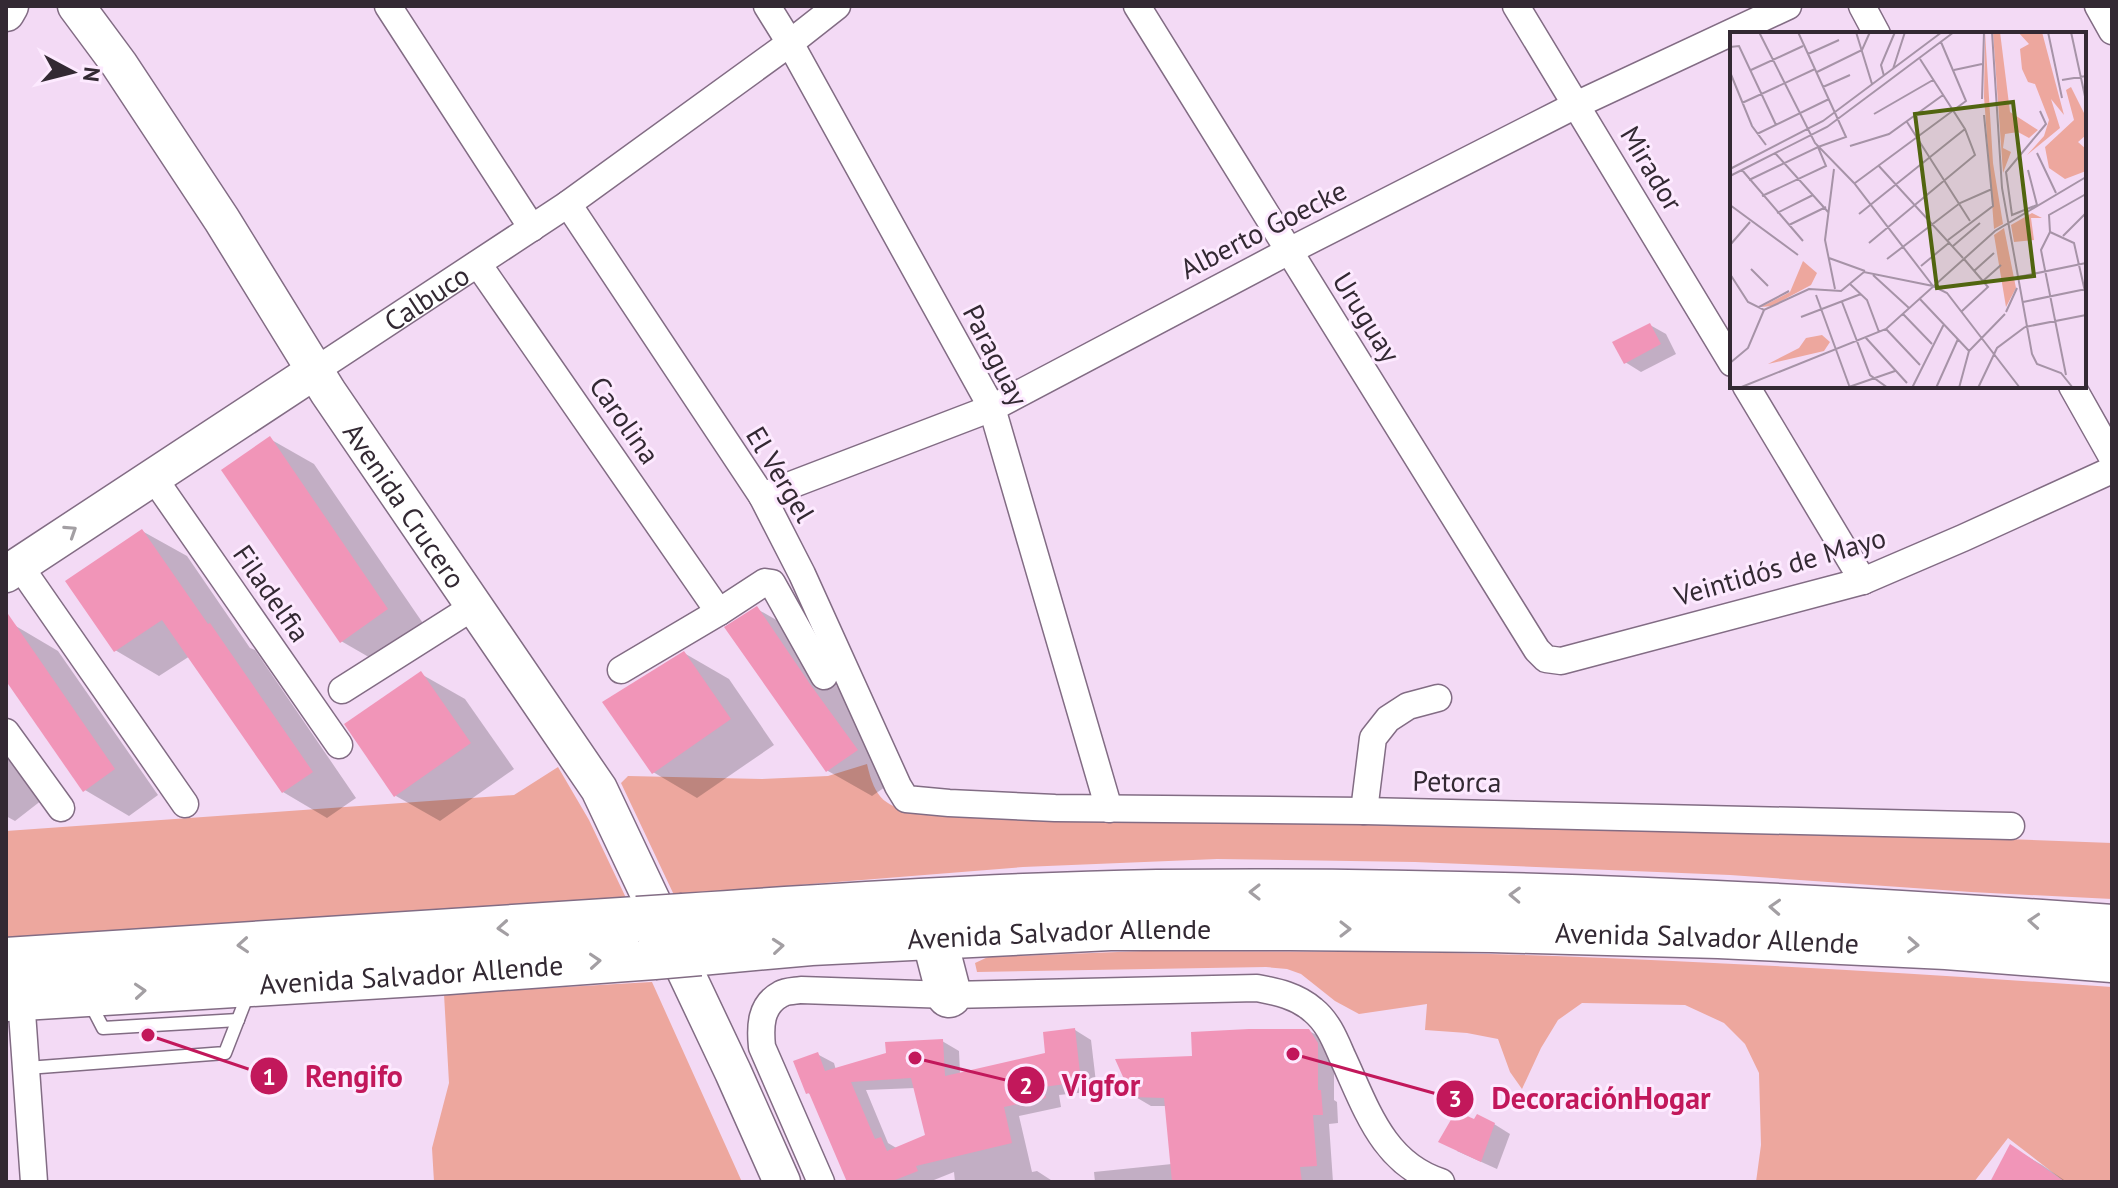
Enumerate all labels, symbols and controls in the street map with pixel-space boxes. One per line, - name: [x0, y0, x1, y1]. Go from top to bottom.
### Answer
- north arrow: [32, 32, 112, 112]
- inset map: [1730, 32, 2086, 388]
- text: N: [77, 66, 107, 83]
- street label: Mirador: [1612, 119, 1692, 218]
- street label: Alberto Goecke: [1174, 171, 1352, 287]
- street label: Calbuco: [376, 256, 476, 339]
- street label: Uruguay: [1325, 265, 1409, 369]
- street label: Paraguay: [955, 298, 1037, 412]
- street label: Carolina: [582, 369, 668, 471]
- street label: Avenida Crucero: [335, 415, 475, 595]
- street label: El Vergel: [738, 419, 824, 529]
- street label: Veintidós de Mayo: [1669, 518, 1890, 614]
- one-way arrow: [63, 526, 77, 541]
- street label: Filadelfia: [225, 537, 319, 649]
- street label: Petorca: [1412, 762, 1502, 800]
- one-way arrow: [1248, 883, 1261, 901]
- one-way arrow: [1508, 886, 1521, 903]
- one-way arrow: [1768, 899, 1781, 916]
- street label: Avenida Salvador Allende: [906, 909, 1211, 957]
- street label: Avenida Salvador Allende: [1554, 913, 1860, 961]
- one-way arrow: [2027, 913, 2040, 930]
- one-way arrow: [496, 919, 509, 936]
- one-way arrow: [1339, 920, 1352, 938]
- one-way arrow: [236, 936, 249, 953]
- one-way arrow: [1907, 937, 1920, 954]
- one-way arrow: [772, 938, 785, 955]
- street label: Avenida Salvador Allende: [258, 945, 564, 1002]
- one-way arrow: [589, 953, 602, 970]
- one-way arrow: [134, 983, 147, 1000]
- callout: Rengifo: [249, 1049, 419, 1103]
- text: Rengifo: [305, 1056, 403, 1095]
- callout: Vigfor: [1006, 1058, 1157, 1112]
- text: 1: [262, 1061, 276, 1092]
- text: Vigfor: [1061, 1065, 1141, 1104]
- text: 2: [1019, 1070, 1033, 1101]
- callout: DecoraciónHogar: [1435, 1072, 1726, 1126]
- text: DecoraciónHogar: [1491, 1078, 1711, 1117]
- text: 3: [1448, 1083, 1462, 1114]

